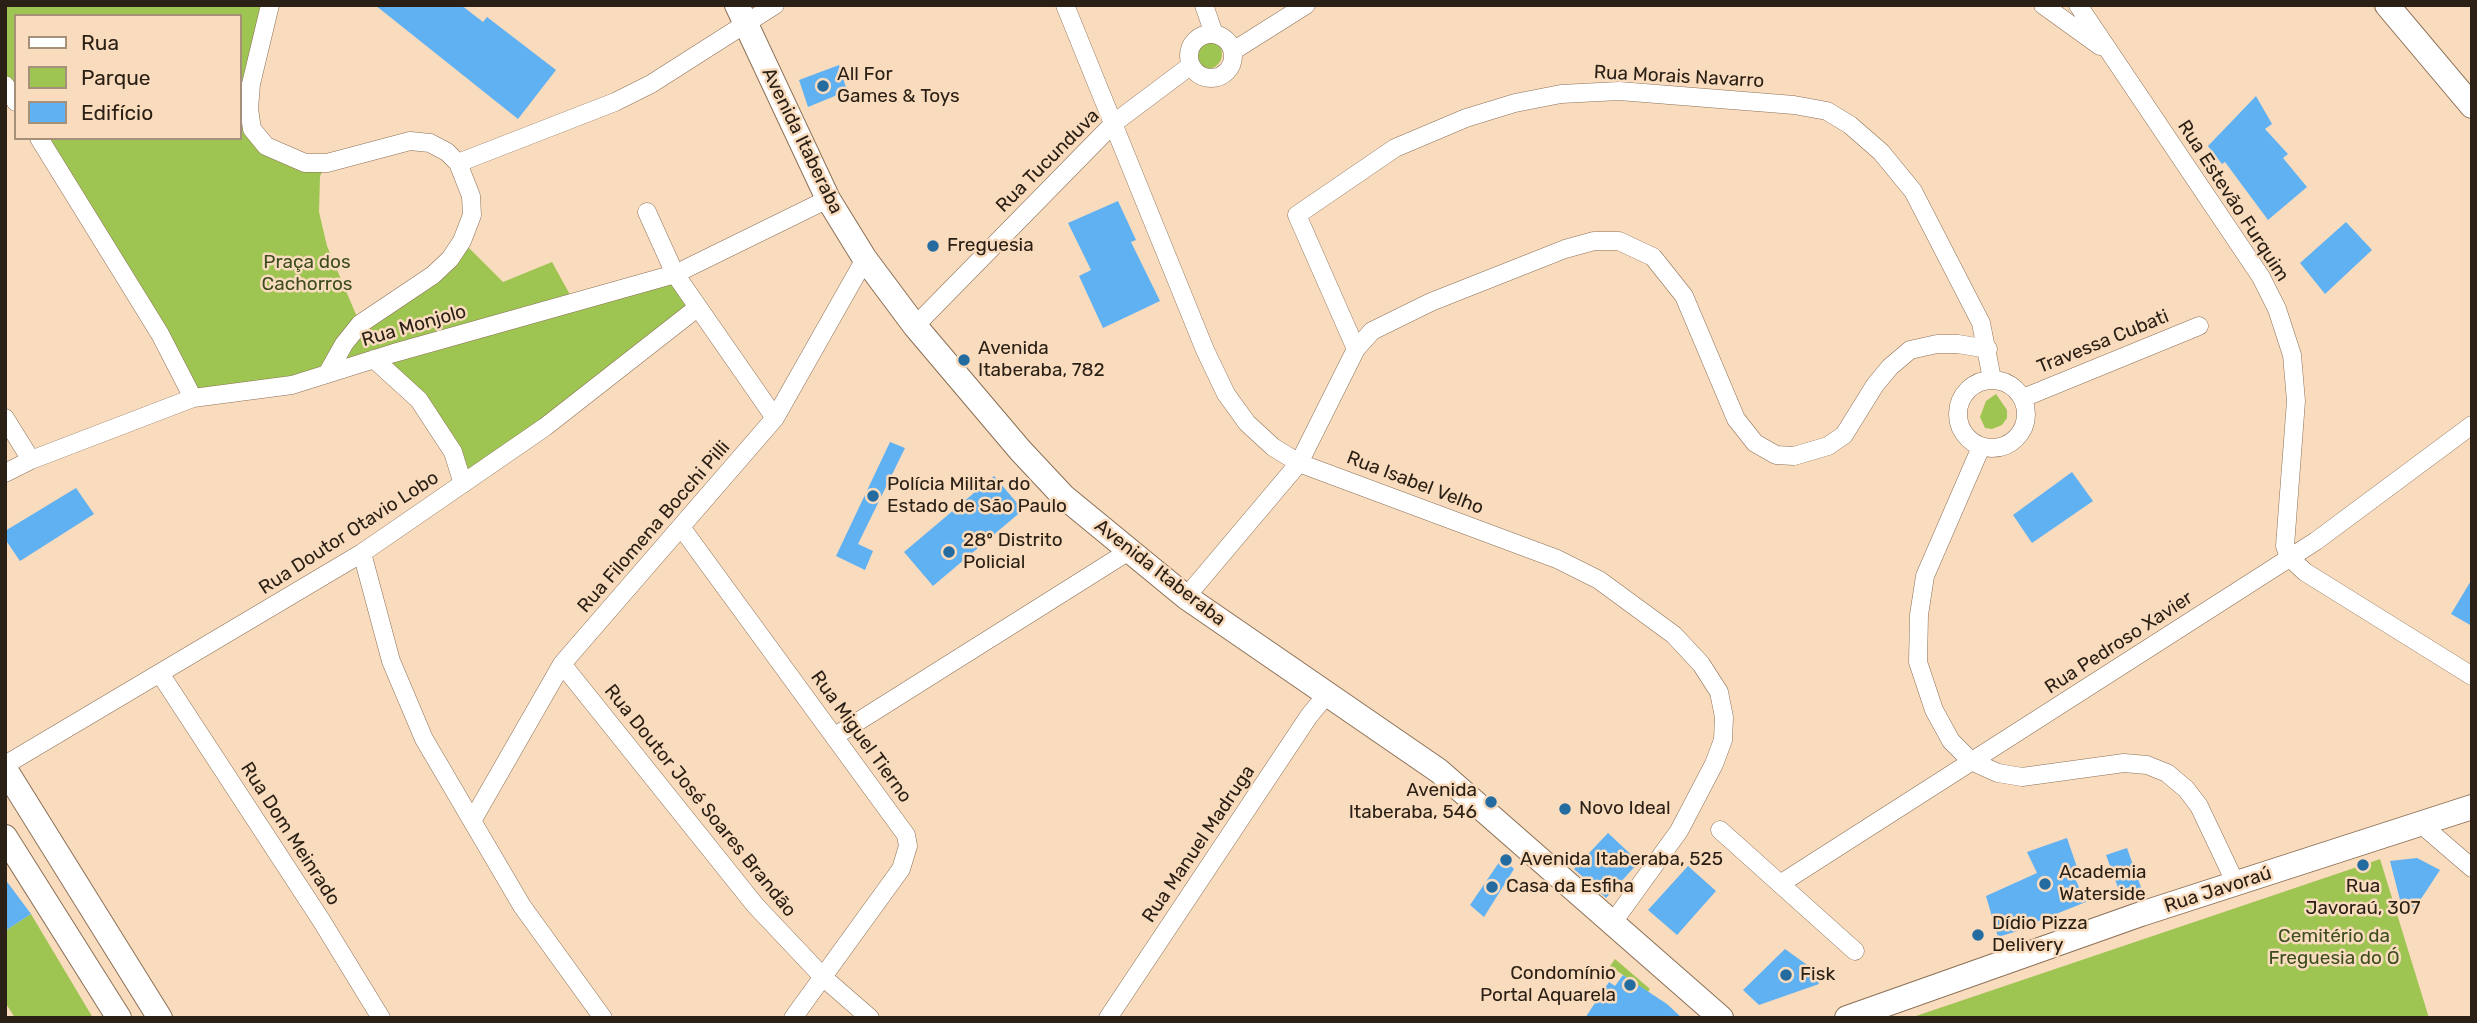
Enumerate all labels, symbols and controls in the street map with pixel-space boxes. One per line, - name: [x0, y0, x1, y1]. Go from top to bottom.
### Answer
- legend: [14, 14, 242, 140]
- text: Rua: [81, 30, 119, 55]
- street label: Rua Morais Navarro: [1593, 61, 1765, 93]
- street label: Avenida Itaberaba: [757, 64, 847, 218]
- place label: All For Games & Toys: [837, 64, 960, 108]
- text: Parque: [81, 65, 151, 90]
- marker: All For Games & Toys: [815, 78, 831, 94]
- text: Edifício: [81, 100, 153, 125]
- street label: Rua Tucunduva: [992, 105, 1104, 217]
- street label: Rua Estevão Furquim: [2172, 116, 2294, 286]
- place label: Freguesia: [947, 235, 1034, 257]
- marker: Freguesia: [925, 238, 941, 254]
- park label: Praça dos Cachorros: [262, 252, 352, 296]
- street label: Rua Monjolo: [359, 300, 469, 352]
- street label: Travessa Cubati: [2034, 305, 2172, 379]
- place label: Avenida Itaberaba, 782: [978, 338, 1105, 382]
- marker: Avenida Itaberaba, 782: [956, 352, 972, 368]
- street label: Rua Filomena Bocchi Pilli: [573, 436, 735, 618]
- street label: Rua Isabel Velho: [1343, 446, 1487, 520]
- street label: Rua Doutor Otavio Lobo: [255, 466, 443, 600]
- place label: Polícia Militar do Estado de São Paulo: [887, 474, 1067, 518]
- marker: Polícia Militar do Estado de São Paulo: [865, 488, 881, 504]
- street label: Avenida Itaberaba: [1090, 515, 1230, 631]
- place label: 28º Distrito Policial: [963, 530, 1063, 574]
- marker: 28º Distrito Policial: [941, 544, 957, 560]
- street label: Rua Pedroso Xavier: [2041, 587, 2197, 699]
- street label: Rua Miguel Tierno: [806, 667, 916, 807]
- street label: Rua Doutor José Soares Brandão: [599, 680, 801, 922]
- street label: Rua Dom Meinrado: [235, 758, 345, 910]
- street label: Rua Manuel Madruga: [1138, 761, 1260, 927]
- place label: Avenida Itaberaba, 546: [1349, 780, 1477, 824]
- marker: Avenida Itaberaba, 546: [1483, 794, 1499, 810]
- place label: Novo Ideal: [1579, 798, 1671, 820]
- marker: Novo Ideal: [1557, 801, 1573, 817]
- place label: Avenida Itaberaba, 525: [1520, 849, 1723, 871]
- marker: Avenida Itaberaba, 525: [1498, 852, 1514, 868]
- marker: Rua Javoraú, 307: [2355, 857, 2371, 873]
- place label: Academia Waterside: [2059, 862, 2147, 906]
- street label: Rua Javoraú: [2162, 862, 2274, 918]
- place label: Casa da Esfiha: [1506, 876, 1634, 898]
- marker: Academia Waterside: [2037, 876, 2053, 892]
- place label: Rua Javoraú, 307: [2306, 876, 2420, 920]
- marker: Casa da Esfiha: [1484, 879, 1500, 895]
- place label: Dídio Pizza Delivery: [1992, 913, 2088, 957]
- park label: Cemitério da Freguesia do Ó: [2268, 926, 2400, 970]
- marker: Dídio Pizza Delivery: [1970, 927, 1986, 943]
- place label: Condomínio Portal Aquarela: [1480, 963, 1616, 1007]
- place label: Fisk: [1800, 964, 1835, 986]
- marker: Fisk: [1778, 967, 1794, 983]
- marker: Condomínio Portal Aquarela: [1622, 977, 1638, 993]

